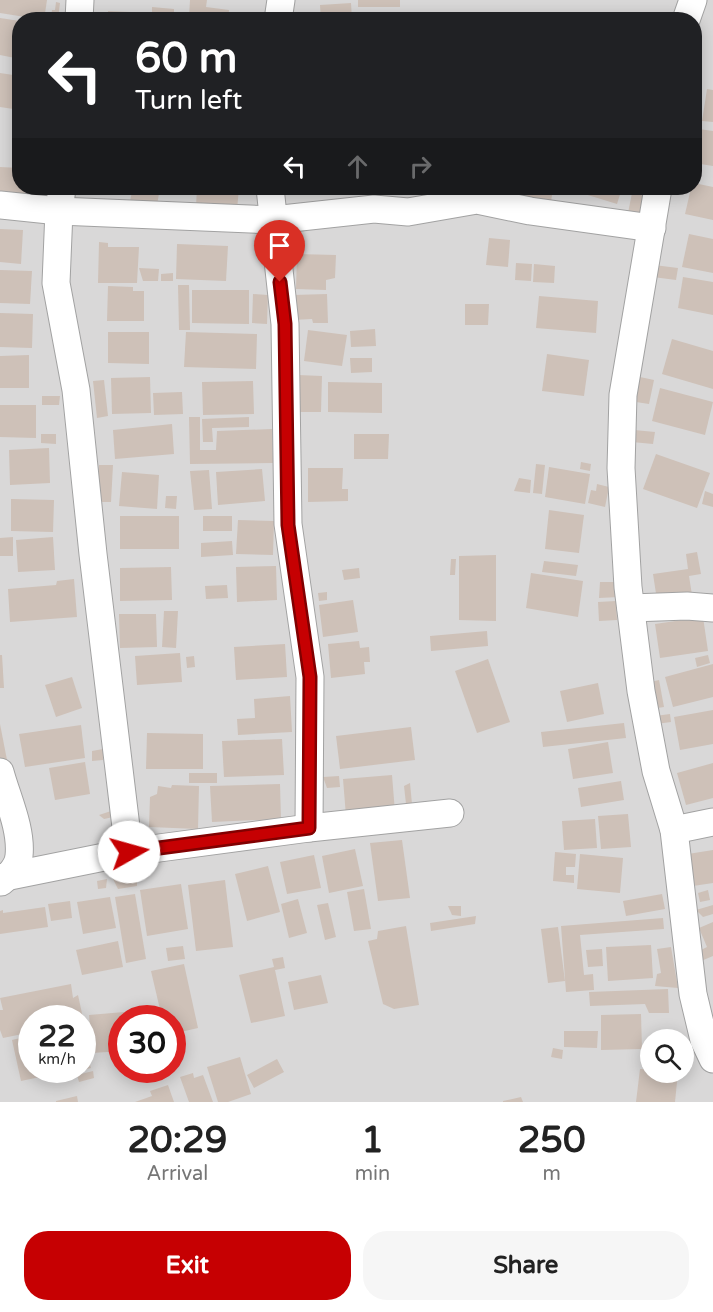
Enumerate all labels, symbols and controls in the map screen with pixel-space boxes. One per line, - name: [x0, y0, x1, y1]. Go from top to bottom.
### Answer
- text: 60 m: [135, 33, 237, 84]
- icon: left: [36, 36, 114, 114]
- text: Turn left: [135, 84, 242, 117]
- icon: left: [278, 150, 311, 183]
- icon: ahead: [341, 150, 374, 183]
- icon: right: [404, 150, 437, 183]
- pin: [254, 220, 305, 282]
- icon: arrive: [263, 229, 296, 262]
- position arrow: [97, 820, 161, 884]
- speed limit sign: 30: [108, 1005, 186, 1083]
- text: 22: [38, 1018, 76, 1055]
- map controls: [640, 1029, 694, 1083]
- button: search: [640, 1029, 694, 1083]
- text: km/h: [38, 1050, 76, 1068]
- text: 20:29: [127, 1119, 227, 1162]
- text: 1: [361, 1119, 384, 1162]
- text: 250: [518, 1119, 586, 1162]
- text: Arrival: [146, 1162, 208, 1186]
- text: min: [355, 1162, 390, 1186]
- text: m: [542, 1162, 561, 1186]
- button: Exit: [24, 1231, 351, 1300]
- button: Share: [363, 1231, 689, 1300]

